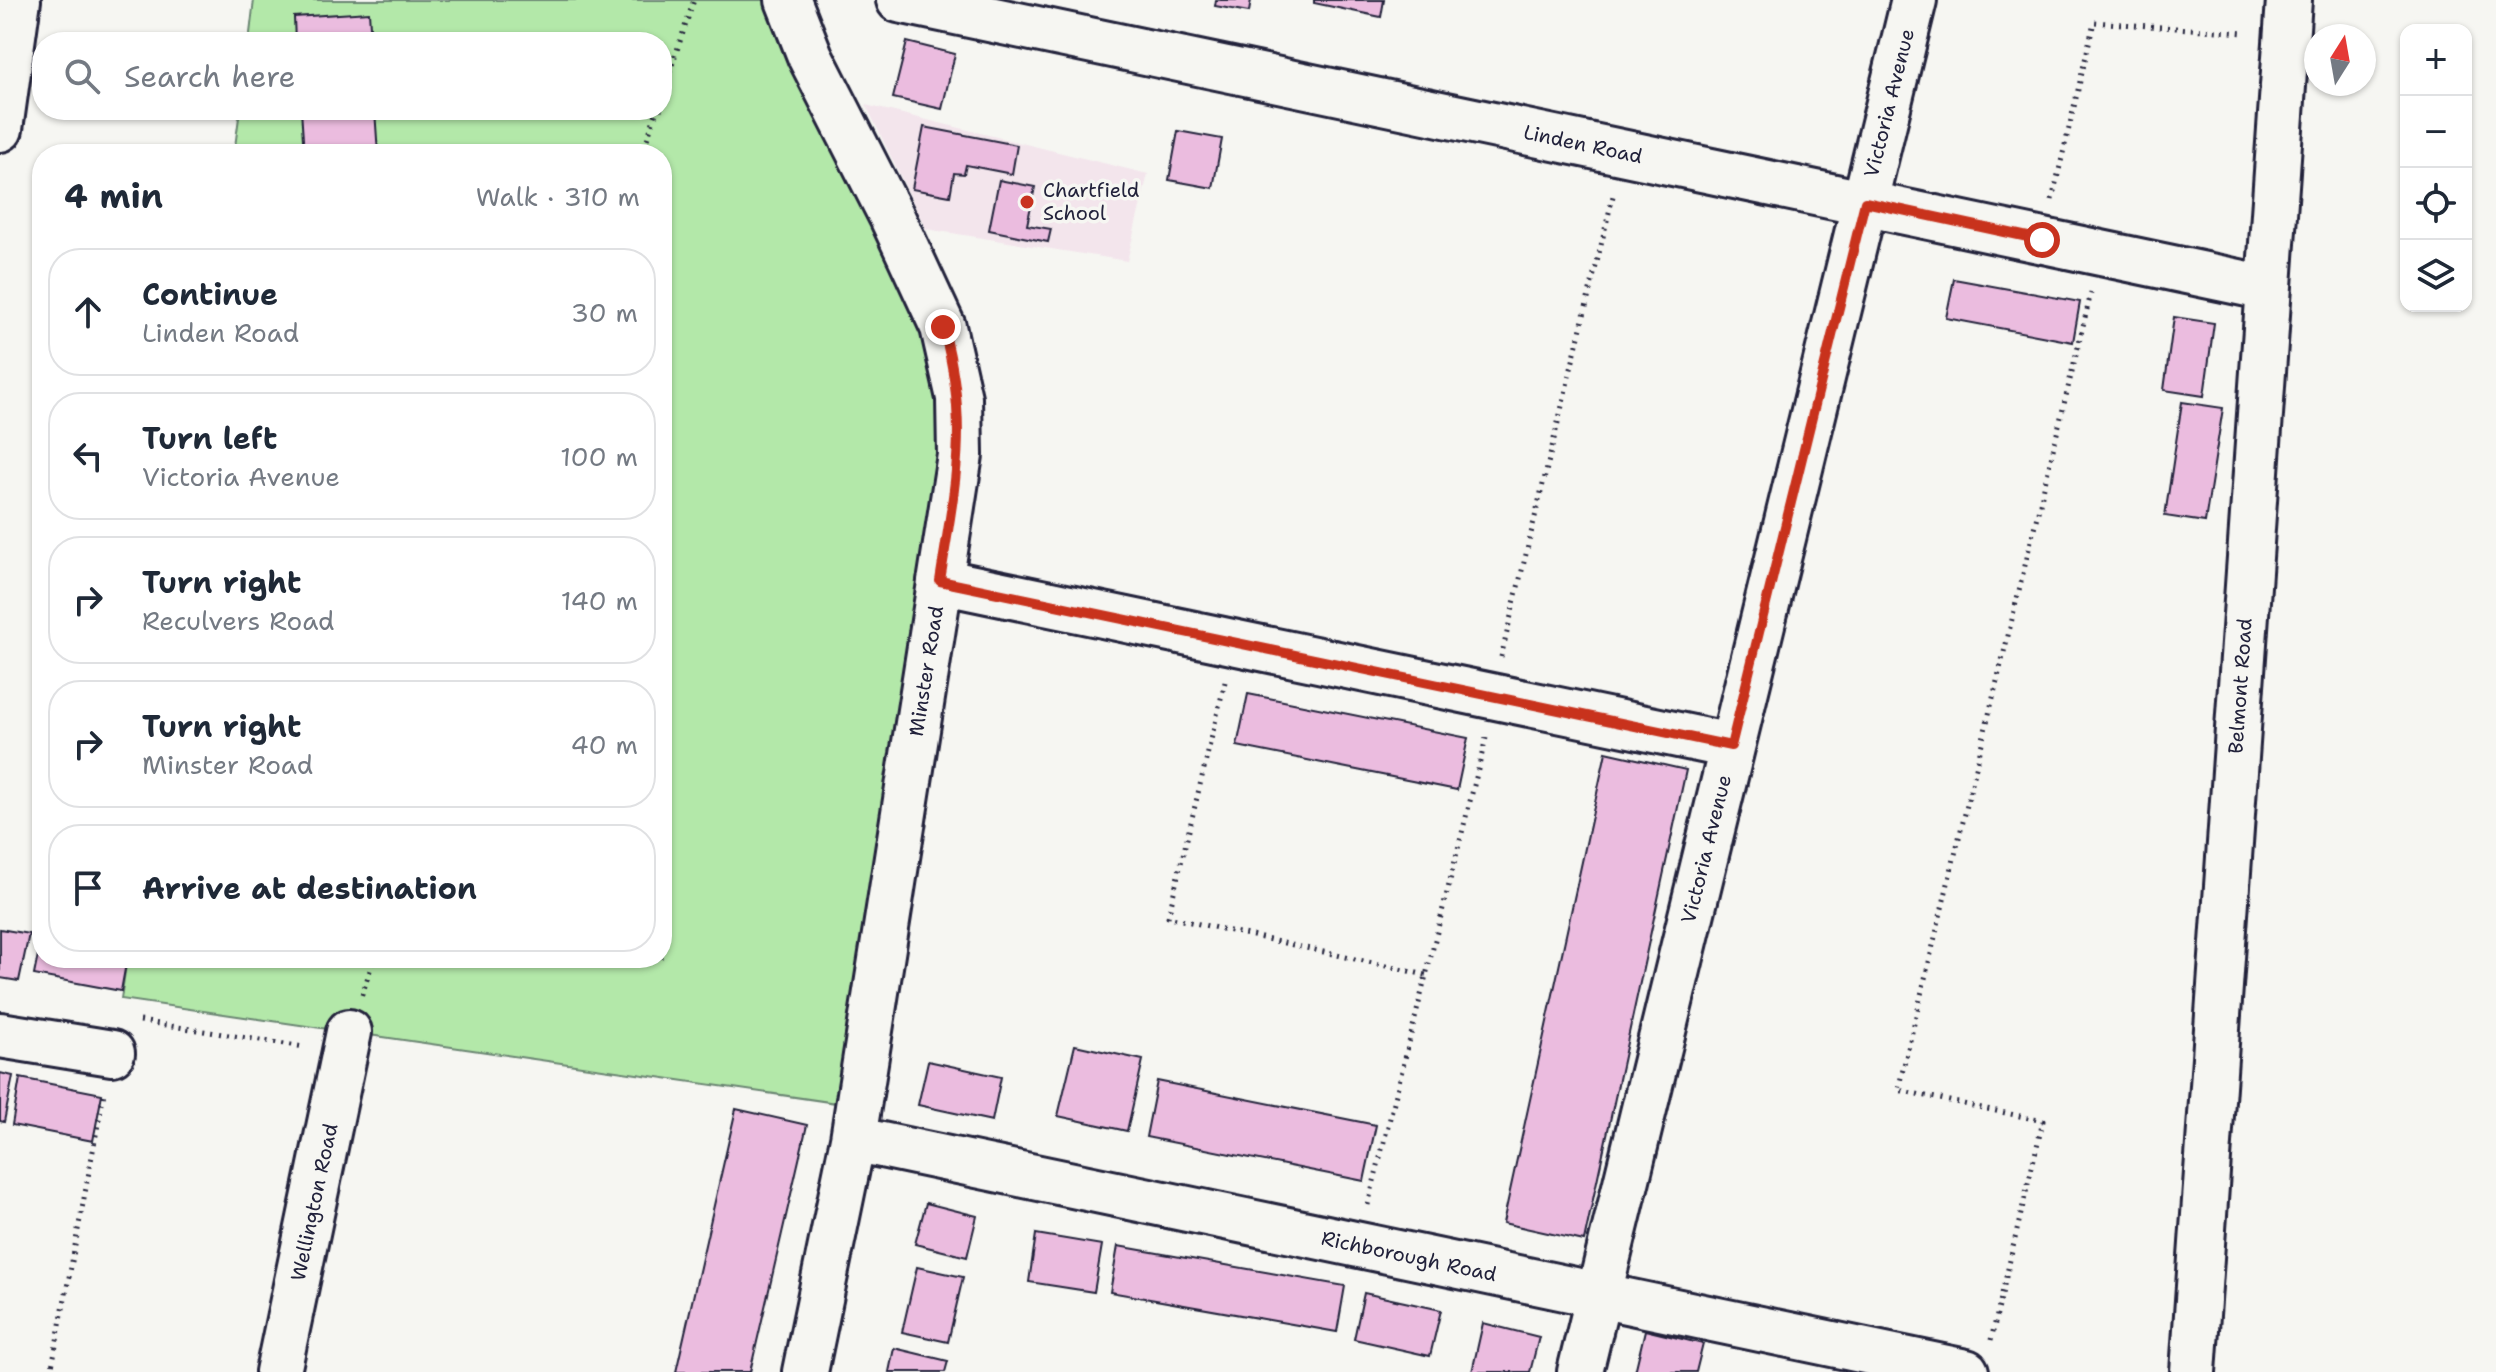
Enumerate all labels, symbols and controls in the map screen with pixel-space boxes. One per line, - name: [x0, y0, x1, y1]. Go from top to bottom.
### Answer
- north arrow: [2304, 24, 2376, 96]
- map controls: [2400, 24, 2472, 312]
- button: +: [2400, 24, 2472, 96]
- street label: Victoria Avenue: [1858, 26, 1920, 180]
- search box: [32, 32, 672, 120]
- icon: search: [60, 54, 104, 98]
- text: Search here: [124, 56, 295, 97]
- button: −: [2400, 96, 2472, 168]
- street label: Linden Road: [1521, 119, 1645, 169]
- button: locate: [2400, 168, 2472, 240]
- text: 4 min: [64, 173, 163, 219]
- place label: Chartfield School: [1043, 177, 1140, 226]
- text: Walk · 310 m: [476, 179, 640, 214]
- marker: Chartfield School: [1018, 193, 1036, 211]
- route start: [2024, 222, 2060, 258]
- button: layers: [2400, 240, 2472, 312]
- text: Continue: [142, 274, 278, 315]
- icon: ahead: [66, 290, 110, 334]
- text: 30 m: [571, 295, 638, 330]
- route end: [925, 309, 961, 345]
- text: Linden Road: [142, 315, 299, 350]
- text: Turn left: [142, 418, 277, 459]
- icon: left: [66, 434, 110, 478]
- text: 100 m: [560, 439, 638, 474]
- text: Victoria Avenue: [142, 459, 340, 494]
- text: Turn right: [142, 562, 301, 603]
- icon: right: [66, 578, 110, 622]
- text: 140 m: [561, 583, 638, 618]
- text: Reculvers Road: [142, 603, 335, 638]
- street label: Minster Road: [903, 604, 949, 738]
- street label: Belmont Road: [2222, 617, 2258, 755]
- text: Turn right: [142, 706, 301, 747]
- icon: right: [66, 722, 110, 766]
- text: 40 m: [571, 727, 638, 762]
- text: Minster Road: [142, 747, 313, 782]
- street label: Victoria Avenue: [1675, 772, 1737, 926]
- icon: arrive: [66, 866, 110, 910]
- text: Arrive at destination: [142, 868, 477, 909]
- street label: Wellington Road: [285, 1121, 343, 1283]
- street label: Richborough Road: [1319, 1225, 1499, 1287]

